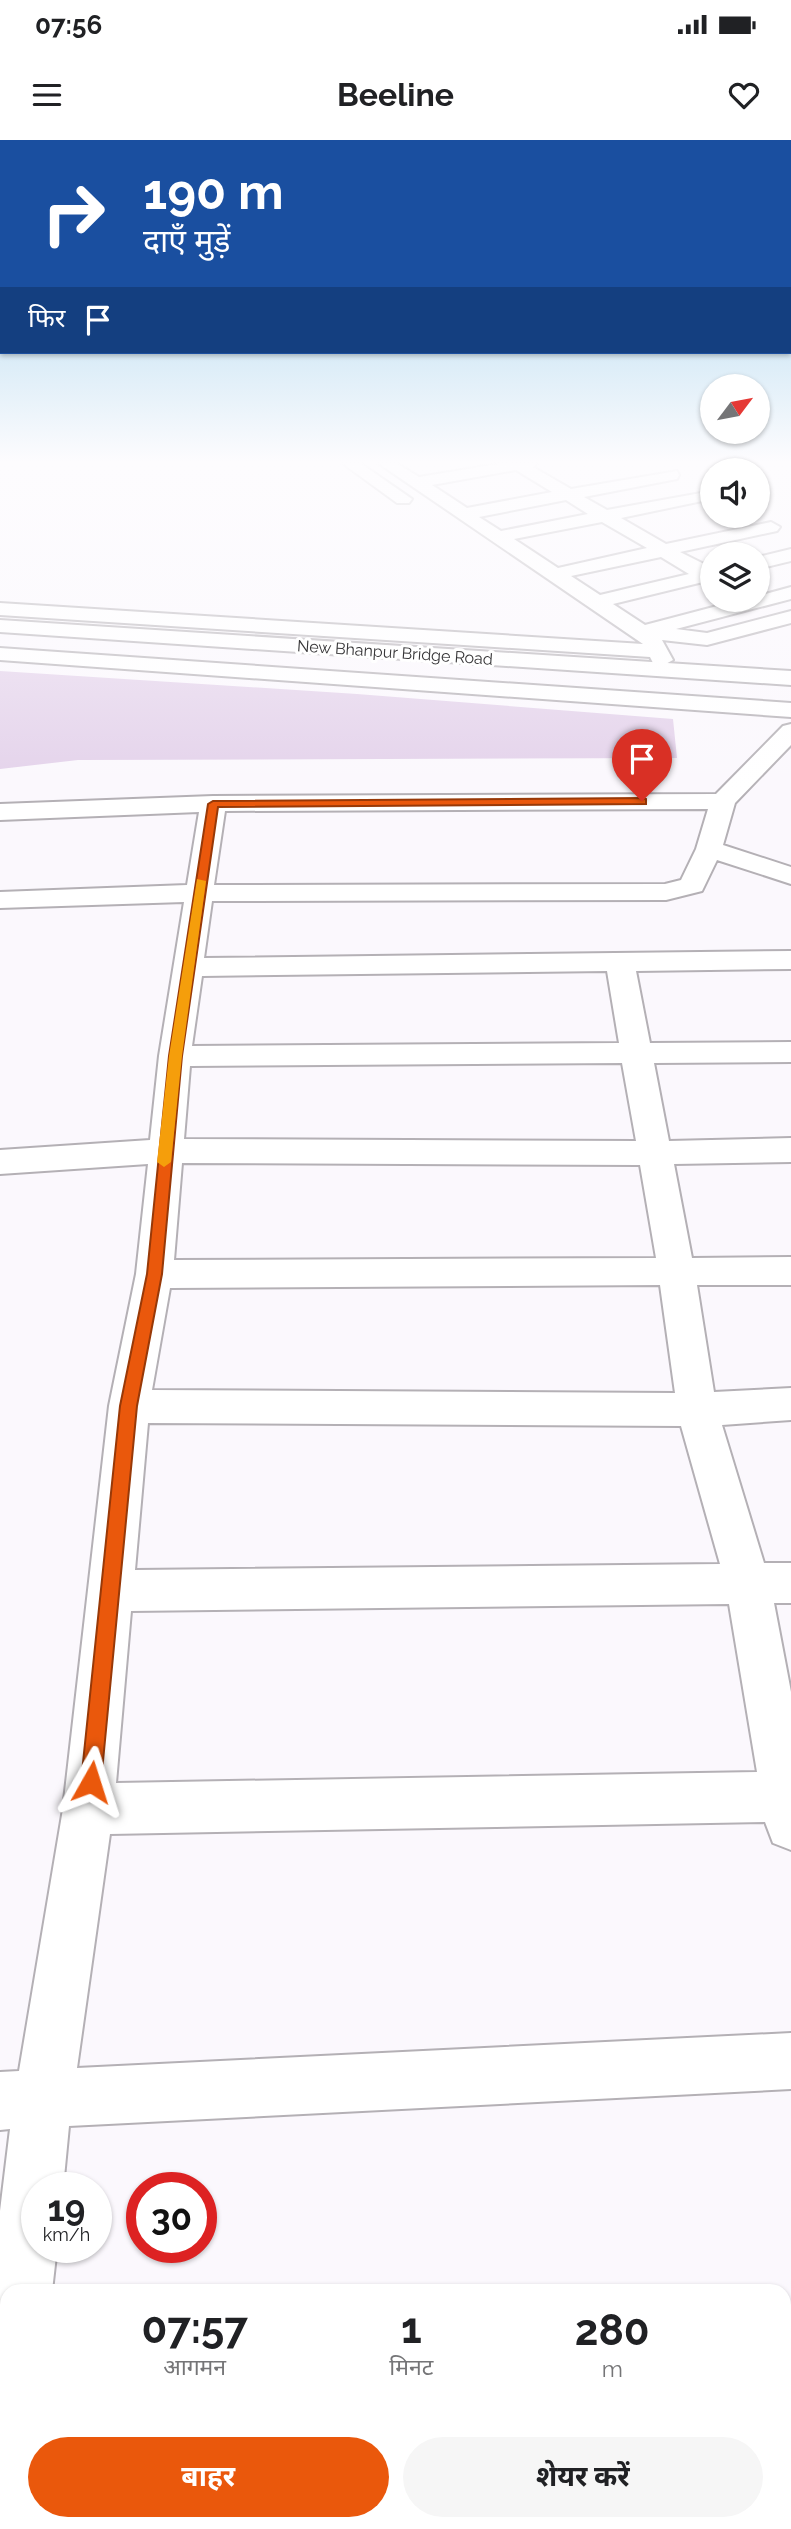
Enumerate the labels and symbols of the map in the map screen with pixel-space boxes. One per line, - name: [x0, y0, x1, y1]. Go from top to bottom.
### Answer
- north arrow: [700, 374, 770, 444]
- street label: New Bhanpur Bridge Road: [296, 636, 494, 669]
- pin: [612, 729, 672, 801]
- position arrow: [54, 1745, 128, 1819]
- speed limit sign: 30: [126, 2172, 217, 2263]

